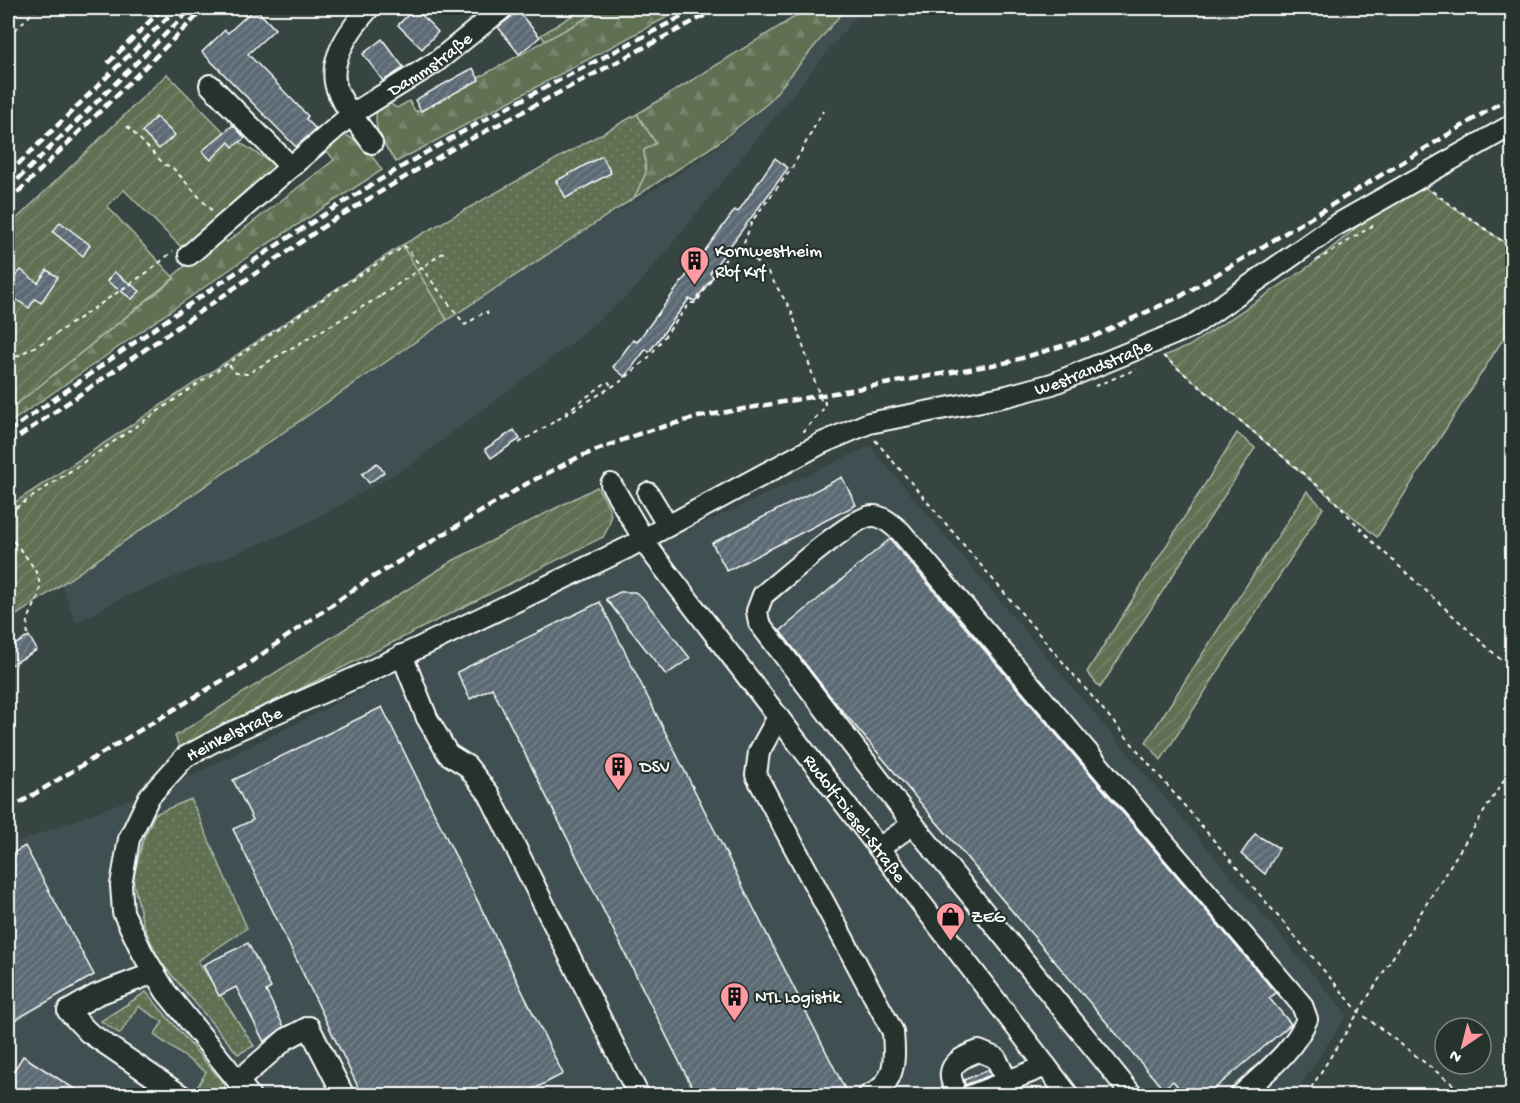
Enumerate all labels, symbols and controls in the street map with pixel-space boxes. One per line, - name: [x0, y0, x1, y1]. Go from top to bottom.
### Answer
- street label: Dammstraße: [384, 29, 478, 103]
- place label: Kornwestheim Rbf Krf: [715, 242, 822, 284]
- building icon: Kornwestheim Rbf Krf: [678, 244, 710, 286]
- street label: Westrandstraße: [1033, 336, 1156, 401]
- street label: Heinkelstraße: [183, 703, 287, 767]
- building icon: DSV: [603, 750, 635, 792]
- street label: Rudolf-Diesel-Straße: [798, 751, 910, 888]
- place label: DSV: [639, 758, 670, 779]
- shop icon: ZEG: [934, 900, 966, 942]
- place label: ZEG: [971, 908, 1006, 929]
- building icon: NTL Logistik: [718, 980, 750, 1022]
- place label: NTL Logistik: [755, 988, 842, 1009]
- north arrow: [1433, 1016, 1493, 1076]
- text: N: [1446, 1044, 1466, 1066]

